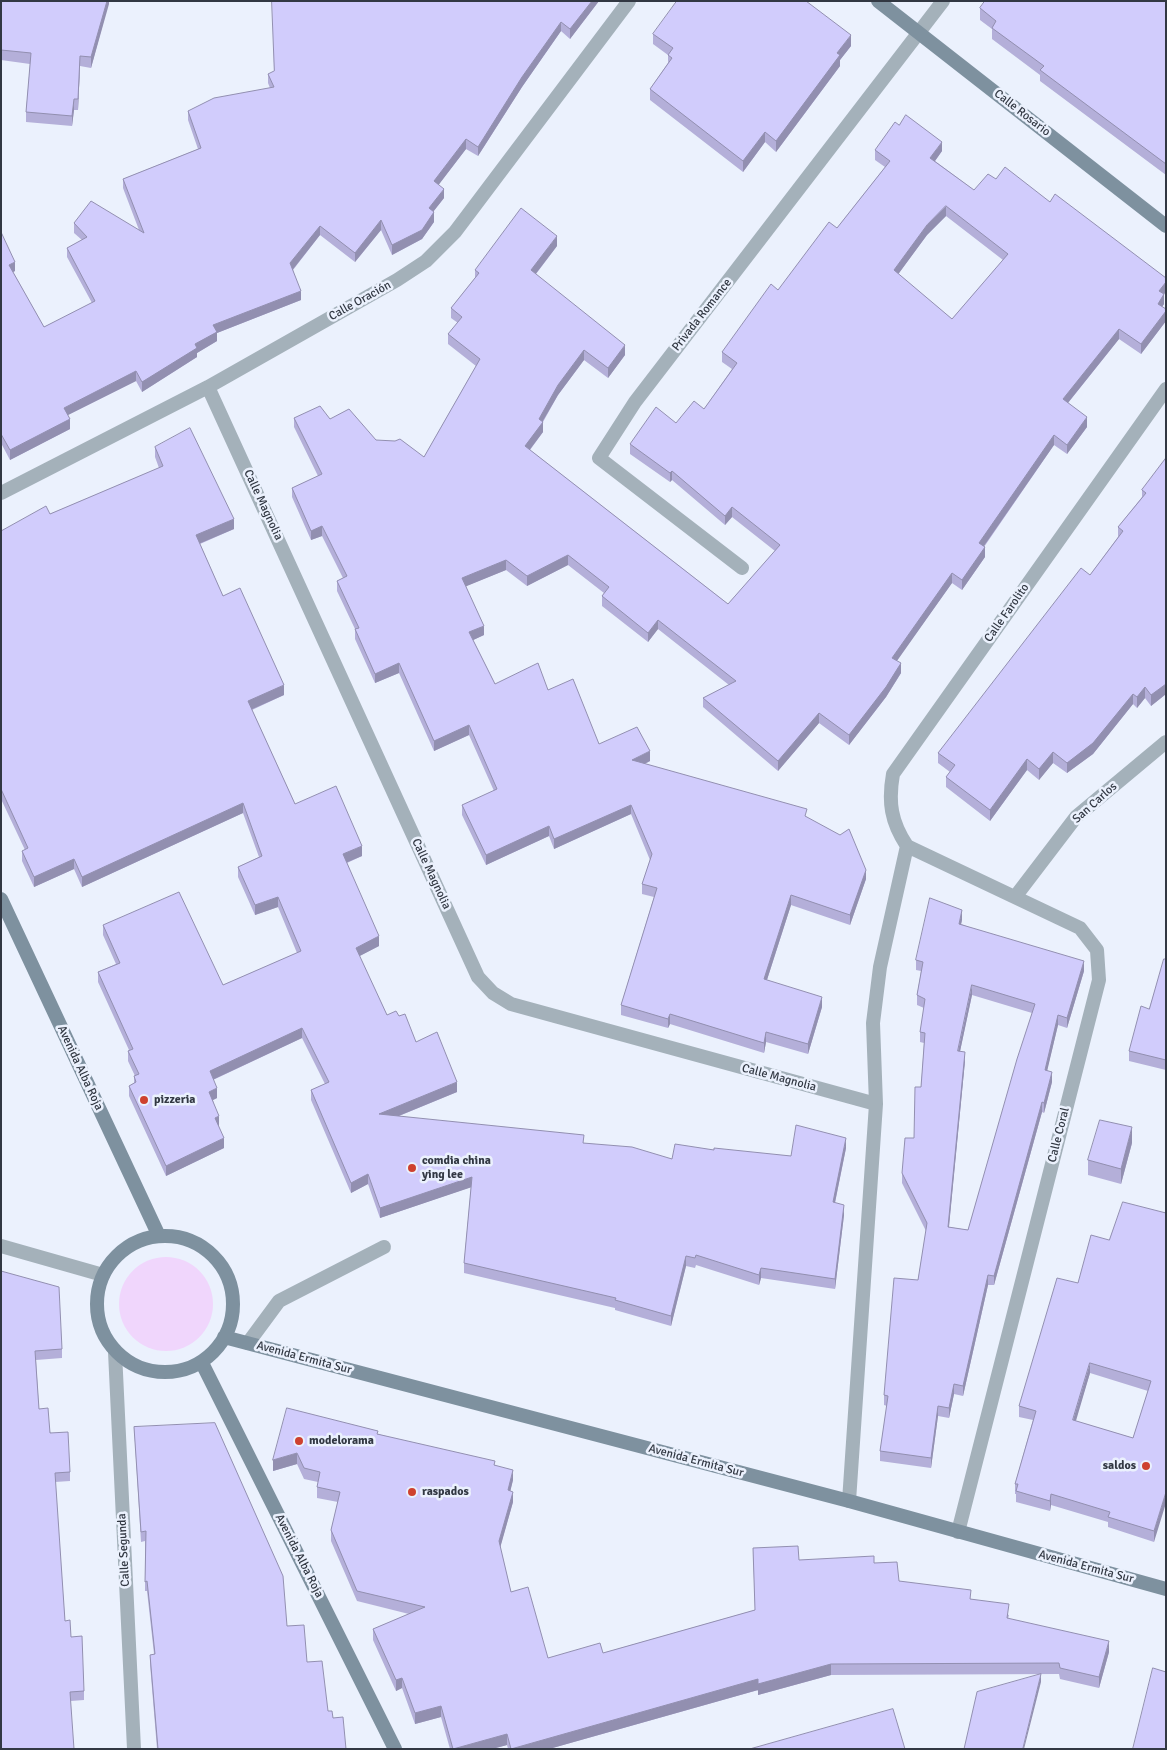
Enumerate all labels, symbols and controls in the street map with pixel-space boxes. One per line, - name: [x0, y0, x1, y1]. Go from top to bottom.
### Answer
- street label: Calle Rosario: [991, 87, 1053, 139]
- street label: Privada Romance: [669, 276, 735, 354]
- street label: Calle Oración: [326, 278, 394, 324]
- street label: Calle Magnolia: [240, 467, 286, 543]
- street label: Calle Farolito: [982, 581, 1032, 645]
- street label: San Carlos: [1070, 779, 1120, 827]
- street label: Calle Magnolia: [408, 836, 454, 912]
- street label: Avenida Alba Roja: [54, 1023, 106, 1113]
- street label: Calle Magnolia: [740, 1061, 818, 1095]
- place label: pizzeria: [154, 1093, 195, 1107]
- marker: pizzeria: [138, 1094, 150, 1106]
- street label: Calle Coral: [1045, 1106, 1073, 1164]
- place label: comdia china ying lee: [422, 1154, 491, 1182]
- marker: comdia china ying lee: [406, 1162, 418, 1174]
- street label: Avenida Ermita Sur: [255, 1338, 353, 1378]
- place label: modelorama: [309, 1434, 374, 1448]
- marker: modelorama: [293, 1435, 305, 1447]
- street label: Avenida Ermita Sur: [647, 1441, 745, 1481]
- place label: saldos: [1103, 1459, 1136, 1473]
- marker: saldos: [1140, 1460, 1152, 1472]
- place label: raspados: [422, 1485, 469, 1499]
- marker: raspados: [406, 1486, 418, 1498]
- street label: Avenida Alba Roja: [272, 1512, 326, 1600]
- street label: Calle Segunda: [115, 1513, 133, 1587]
- street label: Avenida Ermita Sur: [1037, 1547, 1135, 1587]

